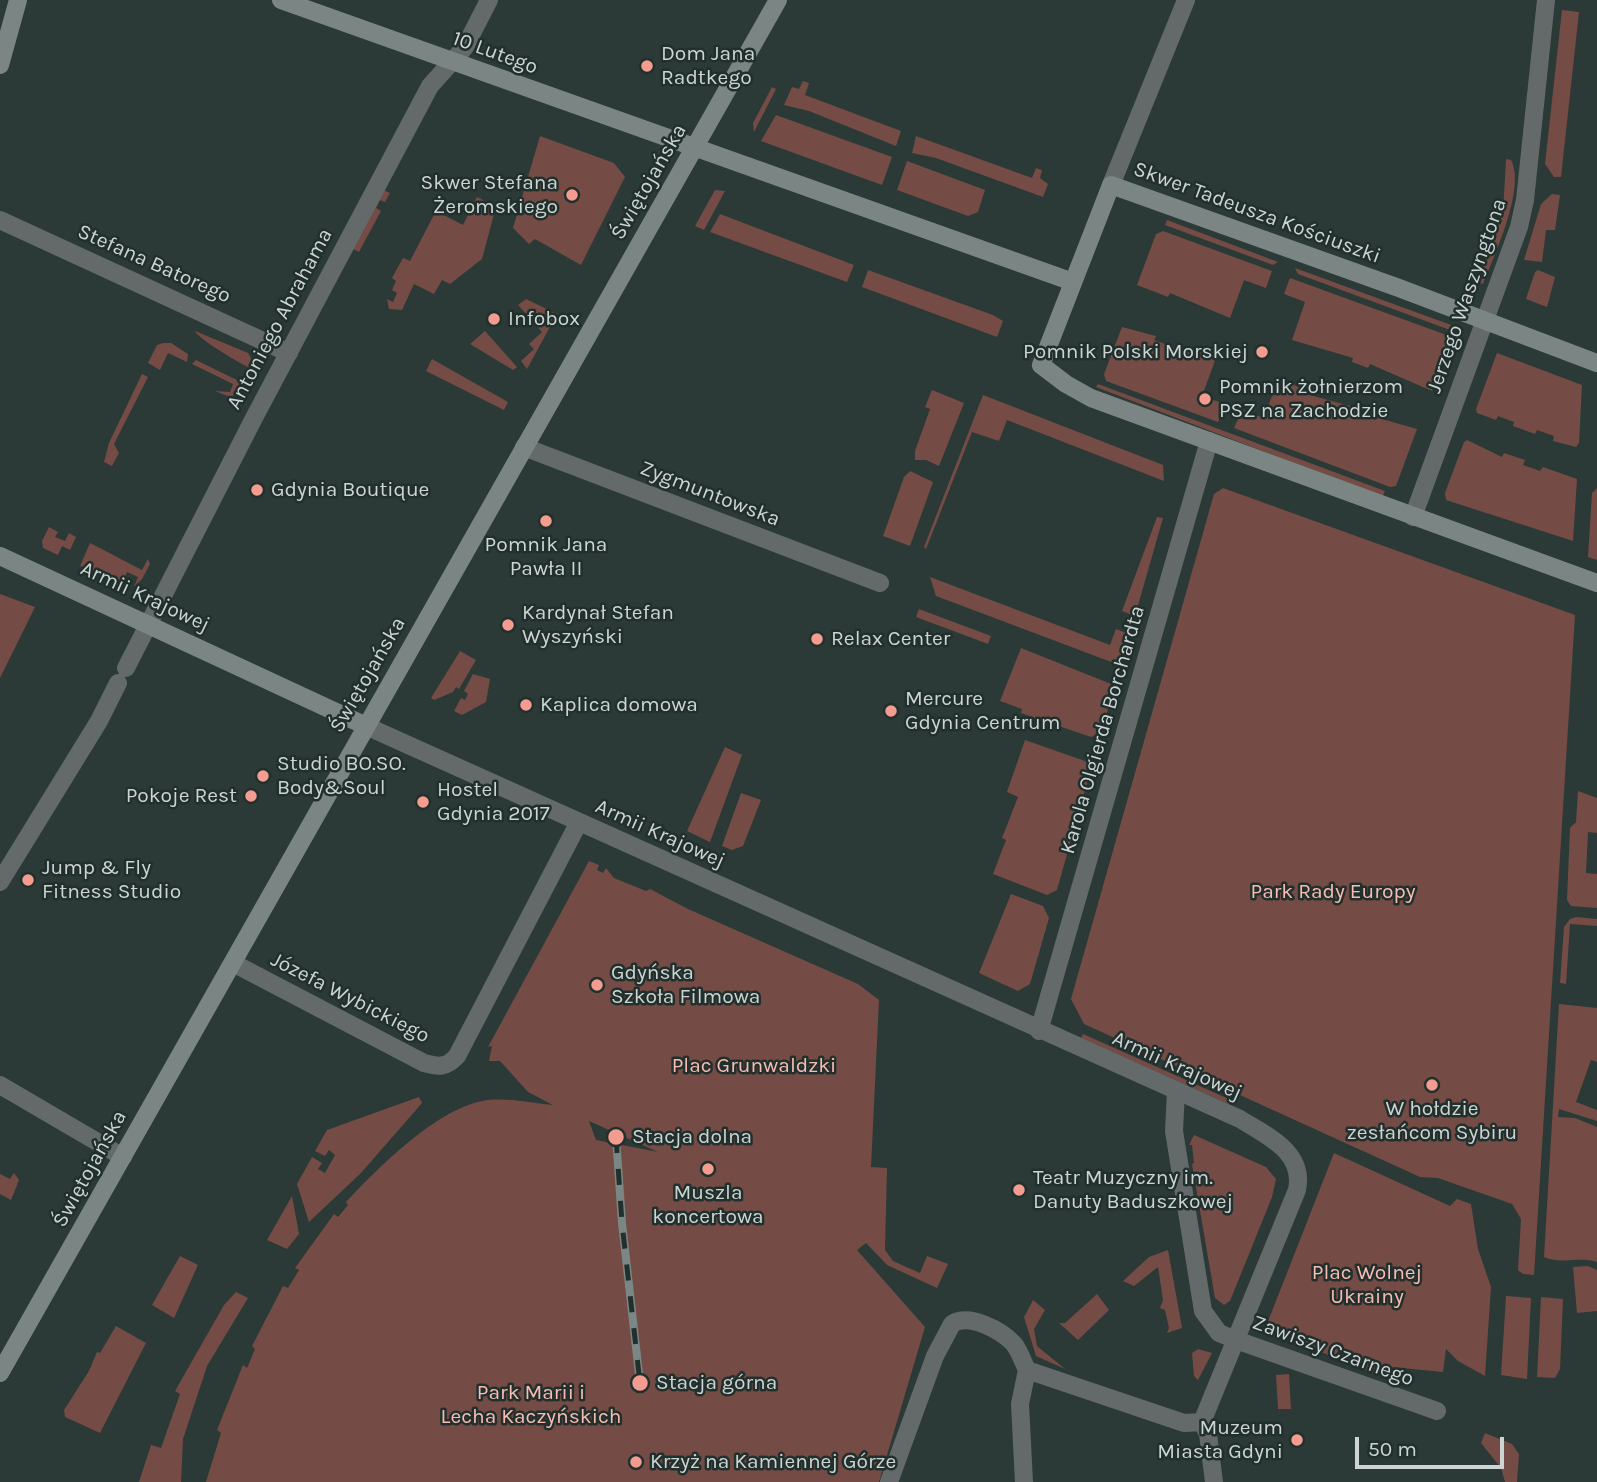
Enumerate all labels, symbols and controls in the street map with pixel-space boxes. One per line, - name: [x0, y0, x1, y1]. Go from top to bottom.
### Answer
- street label: 10 Lutego: [449, 26, 541, 80]
- place label: Dom Jana Radtkego: [661, 41, 755, 91]
- marker: Dom Jana Radtkego: [639, 58, 655, 74]
- street label: Świętojańska: [606, 120, 692, 244]
- street label: Skwer Tadeusza Kościuszki: [1130, 157, 1384, 269]
- place label: Skwer Stefana Żeromskiego: [421, 170, 558, 220]
- marker: Skwer Stefana Żeromskiego: [564, 187, 580, 203]
- street label: Jerzego Waszyngtona: [1422, 195, 1512, 397]
- street label: Stefana Batorego: [73, 219, 235, 309]
- street label: Antoniego Abrahama: [222, 224, 338, 414]
- place label: Infobox: [508, 306, 580, 332]
- marker: Infobox: [486, 311, 502, 327]
- place label: Pomnik Polski Morskiej: [1023, 339, 1248, 365]
- marker: Pomnik Polski Morskiej: [1254, 344, 1270, 360]
- place label: Pomnik żołnierzom PSZ na Zachodzie: [1219, 374, 1403, 424]
- marker: Pomnik żołnierzom PSZ na Zachodzie: [1197, 391, 1213, 407]
- street label: Zygmuntowska: [636, 456, 784, 532]
- place label: Gdynia Boutique: [271, 477, 429, 503]
- marker: Gdynia Boutique: [249, 482, 265, 498]
- marker: Pomnik Jana Pawła II: [538, 513, 554, 529]
- place label: Pomnik Jana Pawła II: [485, 532, 607, 582]
- street label: Armii Krajowej: [77, 556, 213, 638]
- place label: Kardynał Stefan Wyszyński: [522, 600, 674, 650]
- street label: Karola Olgierda Borchardta: [1055, 603, 1151, 857]
- street label: Świętojańska: [325, 613, 411, 737]
- marker: Kardynał Stefan Wyszyński: [500, 617, 516, 633]
- place label: Relax Center: [831, 626, 950, 652]
- marker: Relax Center: [809, 631, 825, 647]
- place label: Mercure Gdynia Centrum: [905, 686, 1060, 736]
- place label: Kaplica domowa: [540, 692, 698, 718]
- marker: Kaplica domowa: [518, 697, 534, 713]
- marker: Mercure Gdynia Centrum: [883, 703, 899, 719]
- place label: Studio BO.SO. Body&Soul: [277, 751, 406, 801]
- marker: Studio BO.SO. Body&Soul: [255, 768, 271, 784]
- place label: Hostel Gdynia 2017: [437, 777, 550, 827]
- place label: Pokoje Rest: [126, 783, 237, 809]
- marker: Pokoje Rest: [243, 788, 259, 804]
- marker: Hostel Gdynia 2017: [415, 794, 431, 810]
- street label: Armii Krajowej: [591, 794, 729, 874]
- place label: Jump & Fly Fitness Studio: [42, 855, 181, 905]
- marker: Jump & Fly Fitness Studio: [20, 872, 36, 888]
- park label: Park Rady Europy: [1251, 879, 1415, 905]
- street label: Józefa Wybickiego: [266, 947, 434, 1049]
- place label: Gdyńska Szkoła Filmowa: [611, 960, 760, 1010]
- marker: Gdyńska Szkoła Filmowa: [589, 977, 605, 993]
- street label: Armii Krajowej: [1108, 1026, 1246, 1106]
- park label: Plac Grunwaldzki: [672, 1053, 836, 1079]
- marker: W hołdzie zesłańcom Sybiru: [1424, 1077, 1440, 1093]
- place label: W hołdzie zesłańcom Sybiru: [1347, 1096, 1517, 1146]
- street label: Świętojańska: [48, 1106, 132, 1232]
- place label: Stacja dolna: [632, 1124, 752, 1150]
- marker: Stacja dolna: [606, 1127, 626, 1147]
- marker: Muszla koncertowa: [700, 1161, 716, 1177]
- place label: Teatr Muzyczny im. Danuty Baduszkowej: [1033, 1165, 1233, 1215]
- place label: Muszla koncertowa: [652, 1180, 764, 1230]
- marker: Teatr Muzyczny im. Danuty Baduszkowej: [1011, 1182, 1027, 1198]
- park label: Plac Wolnej Ukrainy: [1312, 1260, 1422, 1310]
- street label: Zawiszy Czarnego: [1249, 1310, 1417, 1392]
- place label: Stacja górna: [656, 1370, 777, 1396]
- marker: Stacja górna: [630, 1373, 650, 1393]
- park label: Park Marii i Lecha Kaczyńskich: [441, 1380, 621, 1430]
- place label: Muzeum Miasta Gdyni: [1157, 1415, 1283, 1465]
- scale bar: [1359, 1422, 1508, 1466]
- marker: Muzeum Miasta Gdyni: [1289, 1432, 1305, 1448]
- text: 50 m: [1368, 1437, 1417, 1461]
- place label: Krzyż na Kamiennej Górze: [650, 1449, 896, 1475]
- marker: Krzyż na Kamiennej Górze: [628, 1454, 644, 1470]

